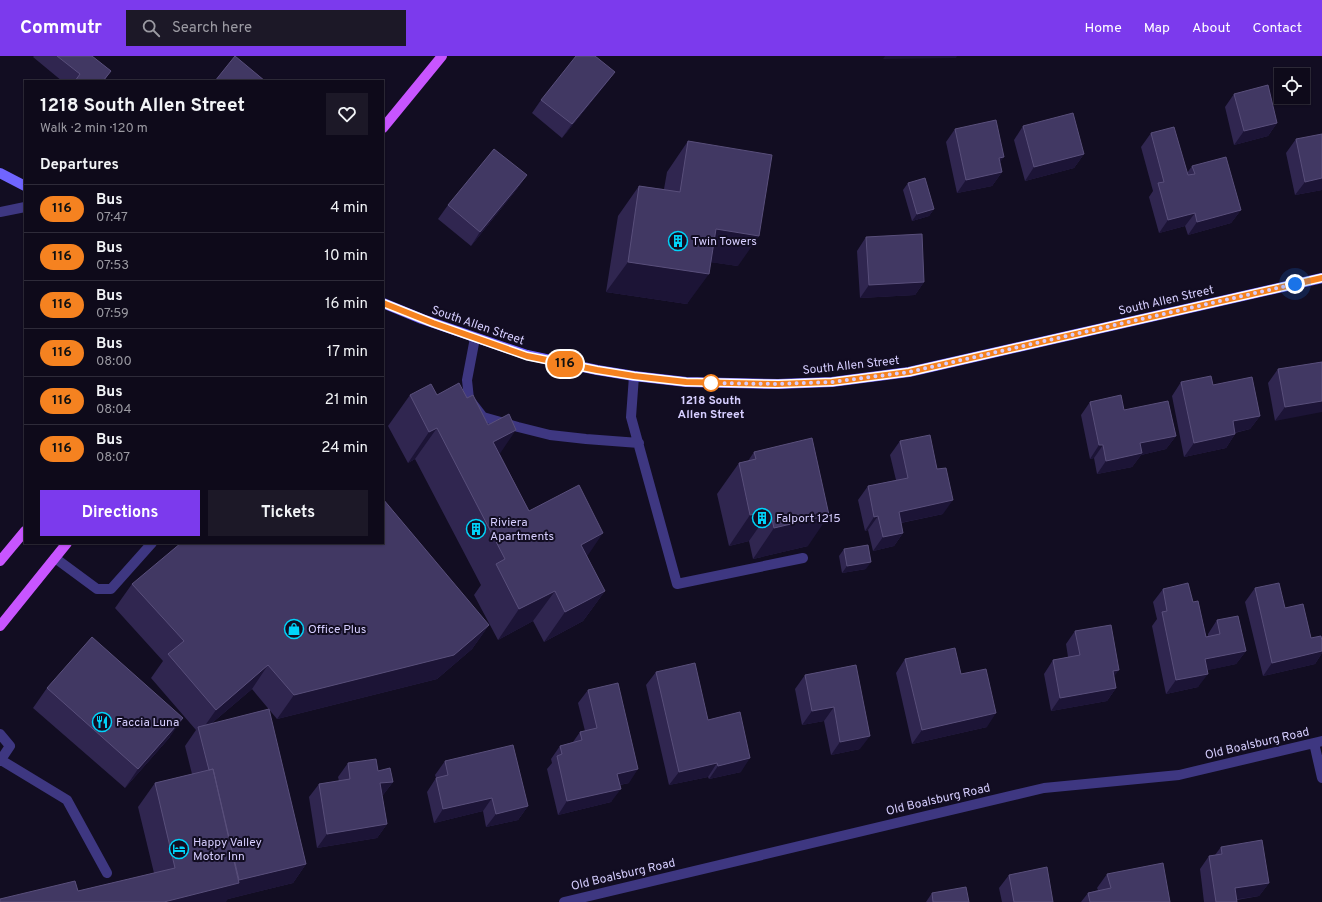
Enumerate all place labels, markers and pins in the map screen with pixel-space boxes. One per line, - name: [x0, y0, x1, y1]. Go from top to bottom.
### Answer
- building icon: Twin Towers: [667, 230, 689, 252]
- place label: Twin Towers: [692, 234, 757, 250]
- marker: 1218 South Allen Street: [702, 374, 720, 392]
- place label: 1218 South Allen Street: [678, 393, 745, 423]
- building icon: Falport 1215: [751, 507, 773, 529]
- place label: Falport 1215: [776, 511, 841, 527]
- place label: Riviera Apartments: [490, 515, 554, 545]
- building icon: Riviera Apartments: [465, 518, 487, 540]
- shop icon: Office Plus: [283, 618, 305, 640]
- place label: Office Plus: [308, 622, 366, 638]
- restaurant icon: Faccia Luna: [91, 711, 113, 733]
- place label: Faccia Luna: [116, 715, 179, 731]
- place label: Happy Valley Motor Inn: [193, 835, 262, 865]
- hotel icon: Happy Valley Motor Inn: [168, 838, 190, 860]

